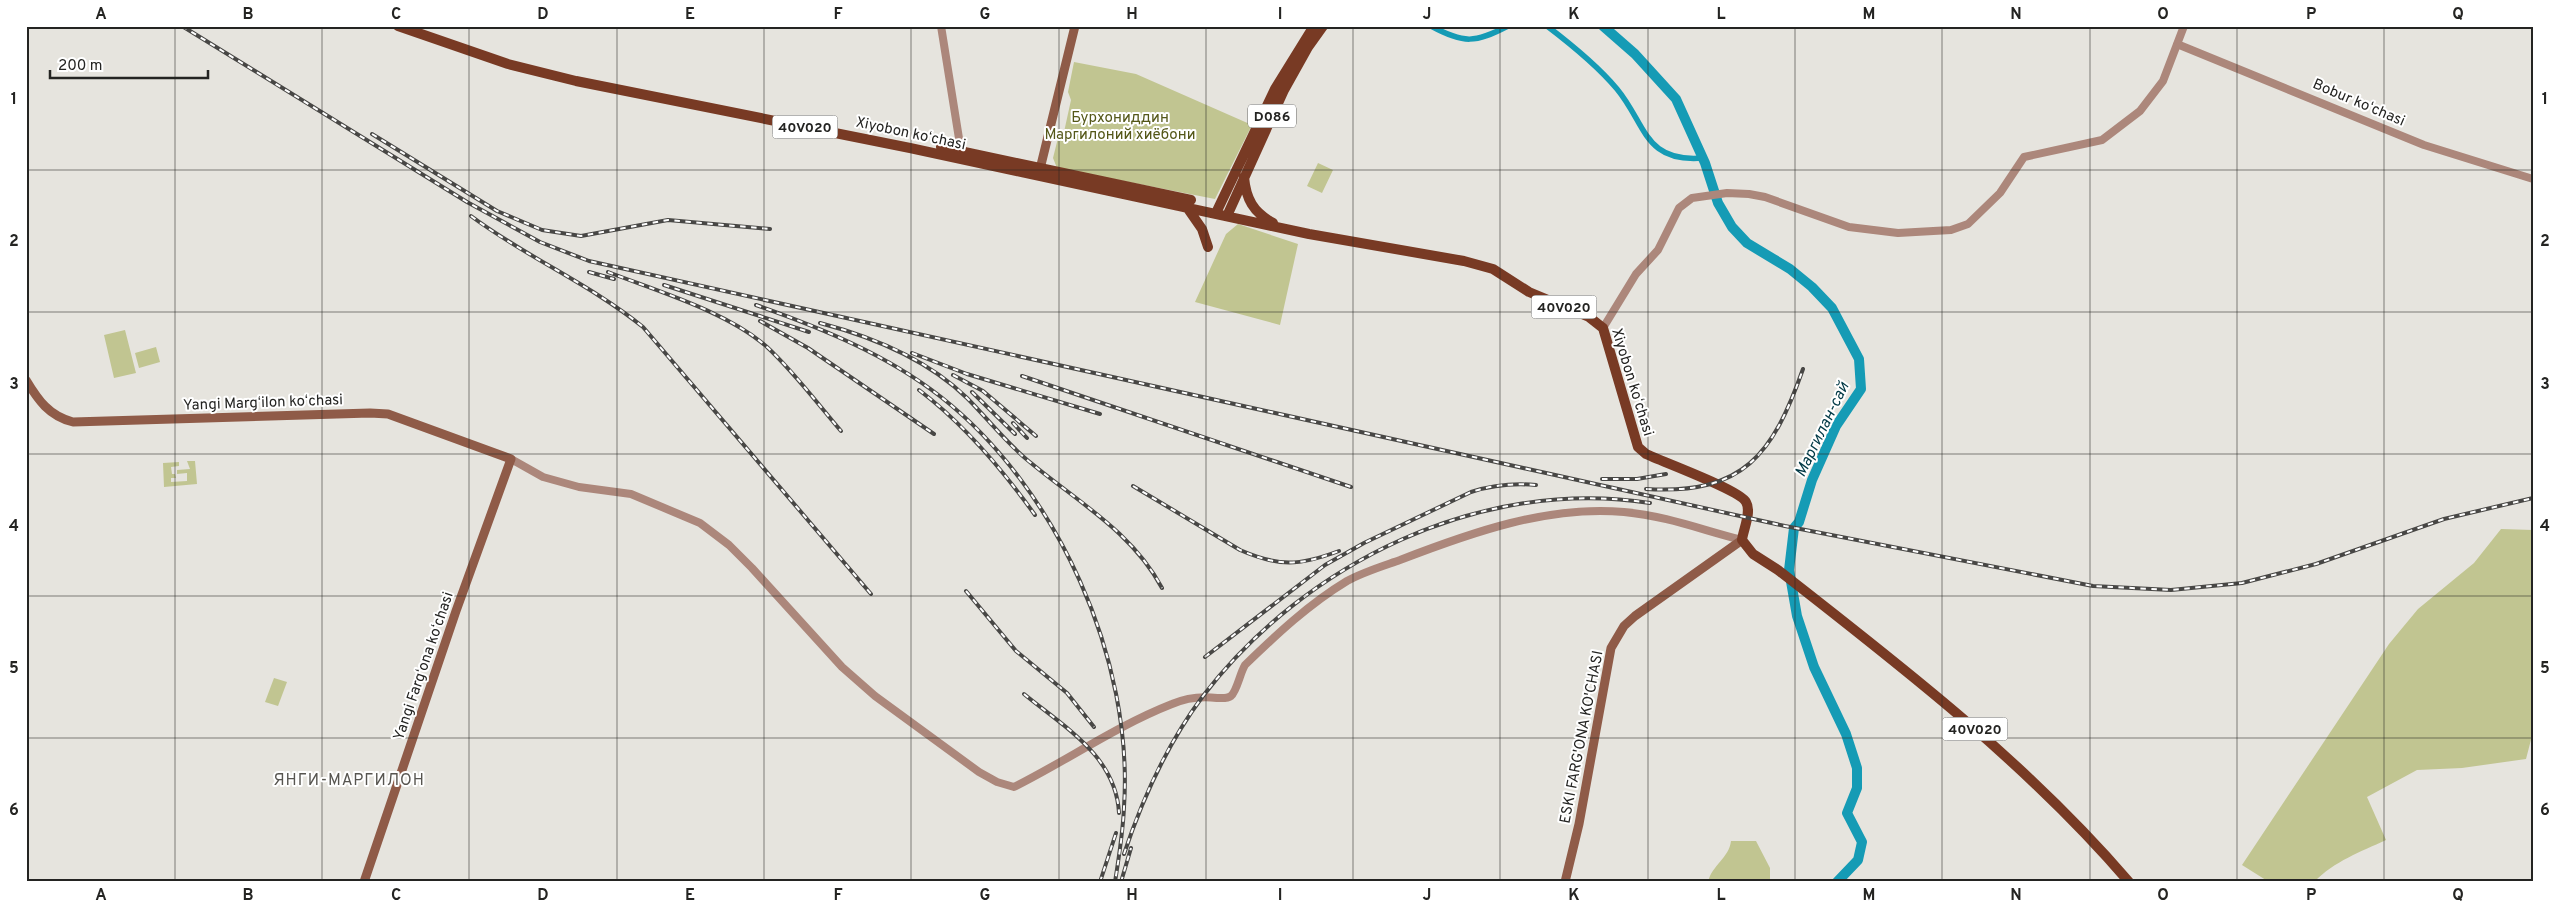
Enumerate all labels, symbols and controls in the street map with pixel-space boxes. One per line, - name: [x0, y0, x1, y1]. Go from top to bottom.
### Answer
- text: A: [95, 5, 107, 25]
- text: B: [242, 5, 254, 25]
- text: C: [391, 5, 401, 25]
- text: D: [537, 5, 549, 25]
- text: E: [685, 5, 695, 25]
- text: F: [833, 5, 843, 25]
- text: G: [980, 5, 990, 25]
- text: H: [1126, 5, 1138, 25]
- text: I: [1278, 5, 1282, 25]
- text: J: [1423, 5, 1431, 25]
- text: K: [1568, 5, 1580, 25]
- text: L: [1716, 5, 1726, 25]
- text: M: [1863, 5, 1875, 25]
- text: N: [2010, 5, 2022, 25]
- text: O: [2157, 5, 2169, 25]
- text: P: [2306, 5, 2316, 25]
- text: Q: [2452, 5, 2464, 25]
- scale bar: [50, 48, 208, 80]
- text: 200 m: [58, 57, 103, 76]
- street label: Bobur koʻchasi: [2309, 75, 2408, 131]
- text: 1: [11, 90, 17, 110]
- text: 1: [2542, 90, 2548, 110]
- road number: D086: [1248, 104, 1296, 128]
- park label: Бурхониддин Маргилоний хиёбони: [1044, 109, 1196, 145]
- street label: Xiyobon koʻchasi: [854, 114, 967, 155]
- road number: 40V020: [772, 115, 838, 138]
- text: 2: [9, 232, 19, 252]
- text: 2: [2540, 232, 2550, 252]
- road number: 40V020: [1532, 296, 1596, 318]
- street label: Xiyobon koʻchasi: [1606, 326, 1657, 439]
- text: 3: [9, 375, 19, 395]
- text: 3: [2540, 375, 2550, 395]
- water label: Маргилан-сай: [1791, 378, 1855, 481]
- street label: Yangi Margʻilon koʻchasi: [183, 391, 343, 416]
- text: 4: [9, 517, 19, 537]
- text: 4: [2540, 517, 2550, 537]
- street label: Yangi Fargʻona koʻchasi: [390, 590, 459, 743]
- street label: ESKI FARG'ONA KO'CHASI: [1556, 649, 1609, 825]
- text: 5: [9, 659, 19, 679]
- text: 5: [2540, 659, 2550, 679]
- road number: 40V020: [1942, 718, 2008, 741]
- district label: ЯНГИ-МАРГИЛОН: [273, 771, 425, 791]
- text: 6: [9, 801, 19, 821]
- text: 6: [2540, 801, 2550, 821]
- text: A: [95, 886, 107, 906]
- text: B: [242, 886, 254, 906]
- text: C: [391, 886, 401, 906]
- text: D: [537, 886, 549, 906]
- text: E: [685, 886, 695, 906]
- text: F: [833, 886, 843, 906]
- text: G: [980, 886, 990, 906]
- text: H: [1126, 886, 1138, 906]
- text: I: [1278, 886, 1282, 906]
- text: J: [1423, 886, 1431, 906]
- text: K: [1568, 886, 1580, 906]
- text: L: [1716, 886, 1726, 906]
- text: M: [1863, 886, 1875, 906]
- text: N: [2010, 886, 2022, 906]
- text: O: [2157, 886, 2169, 906]
- text: P: [2306, 886, 2316, 906]
- text: Q: [2452, 886, 2464, 906]

